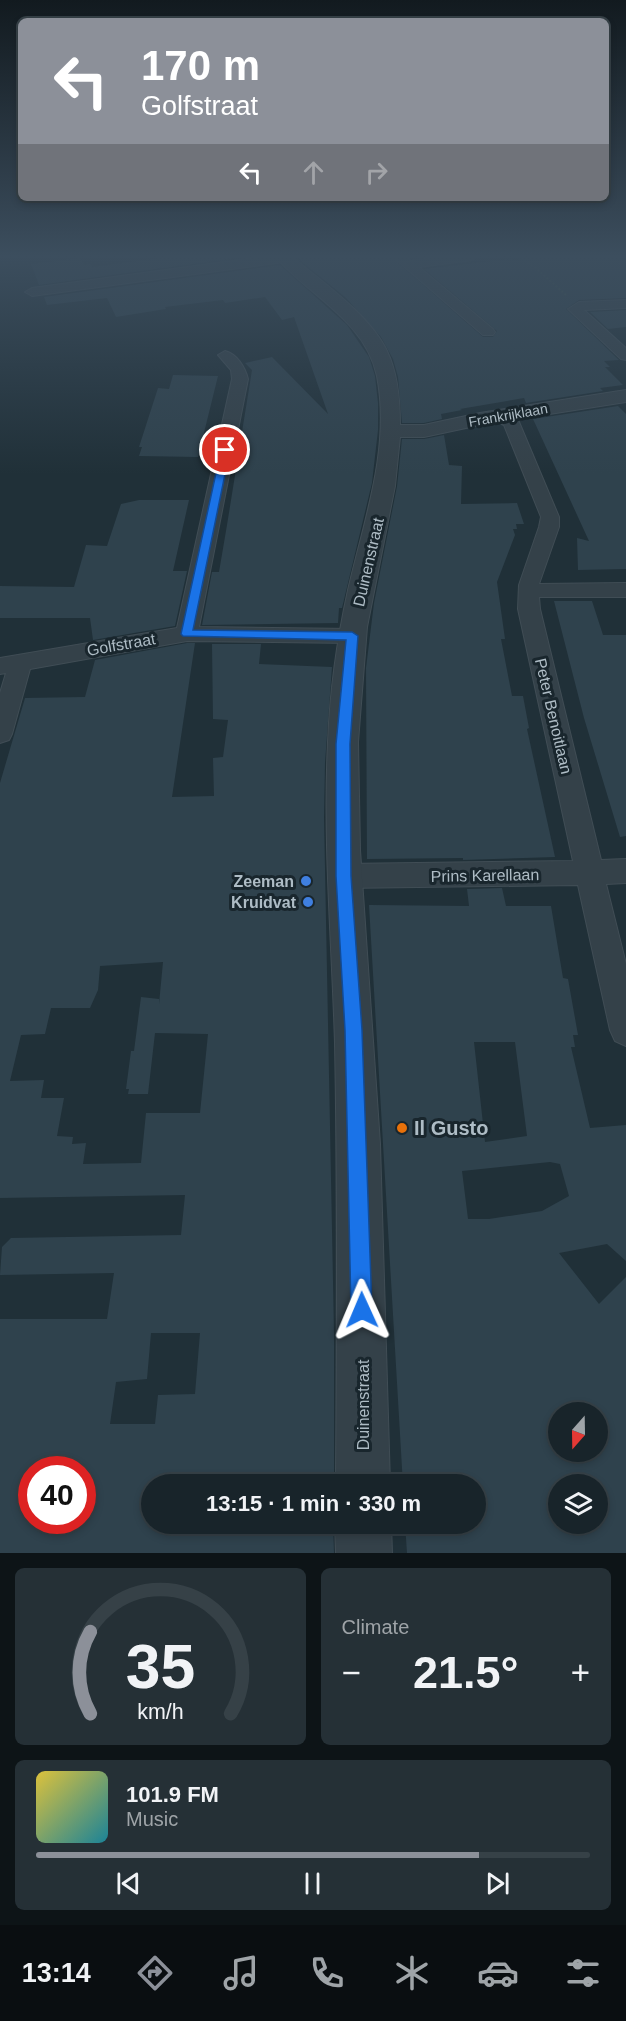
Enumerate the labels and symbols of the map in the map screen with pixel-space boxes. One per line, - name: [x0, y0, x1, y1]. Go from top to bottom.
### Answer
- street label: Frankrijklaan: [467, 400, 549, 430]
- pin: [199, 424, 250, 475]
- street label: Duinenstraat: [350, 515, 387, 608]
- street label: Golfstraat: [85, 630, 157, 659]
- street label: Peter Benoitlaan: [532, 657, 575, 776]
- street label: Prins Karellaan: [431, 866, 539, 885]
- place label: Zeeman: [234, 873, 294, 890]
- marker: Zeeman: [299, 874, 313, 888]
- place label: Kruidvat: [231, 894, 297, 911]
- marker: Kruidvat: [301, 895, 315, 909]
- place label: Il Gusto: [414, 1117, 488, 1139]
- marker: Il Gusto: [395, 1121, 409, 1135]
- position arrow: [330, 1278, 394, 1342]
- street label: Duinenstraat: [355, 1359, 372, 1450]
- north arrow: [548, 1402, 608, 1462]
- speed limit sign: 40: [18, 1456, 96, 1534]

